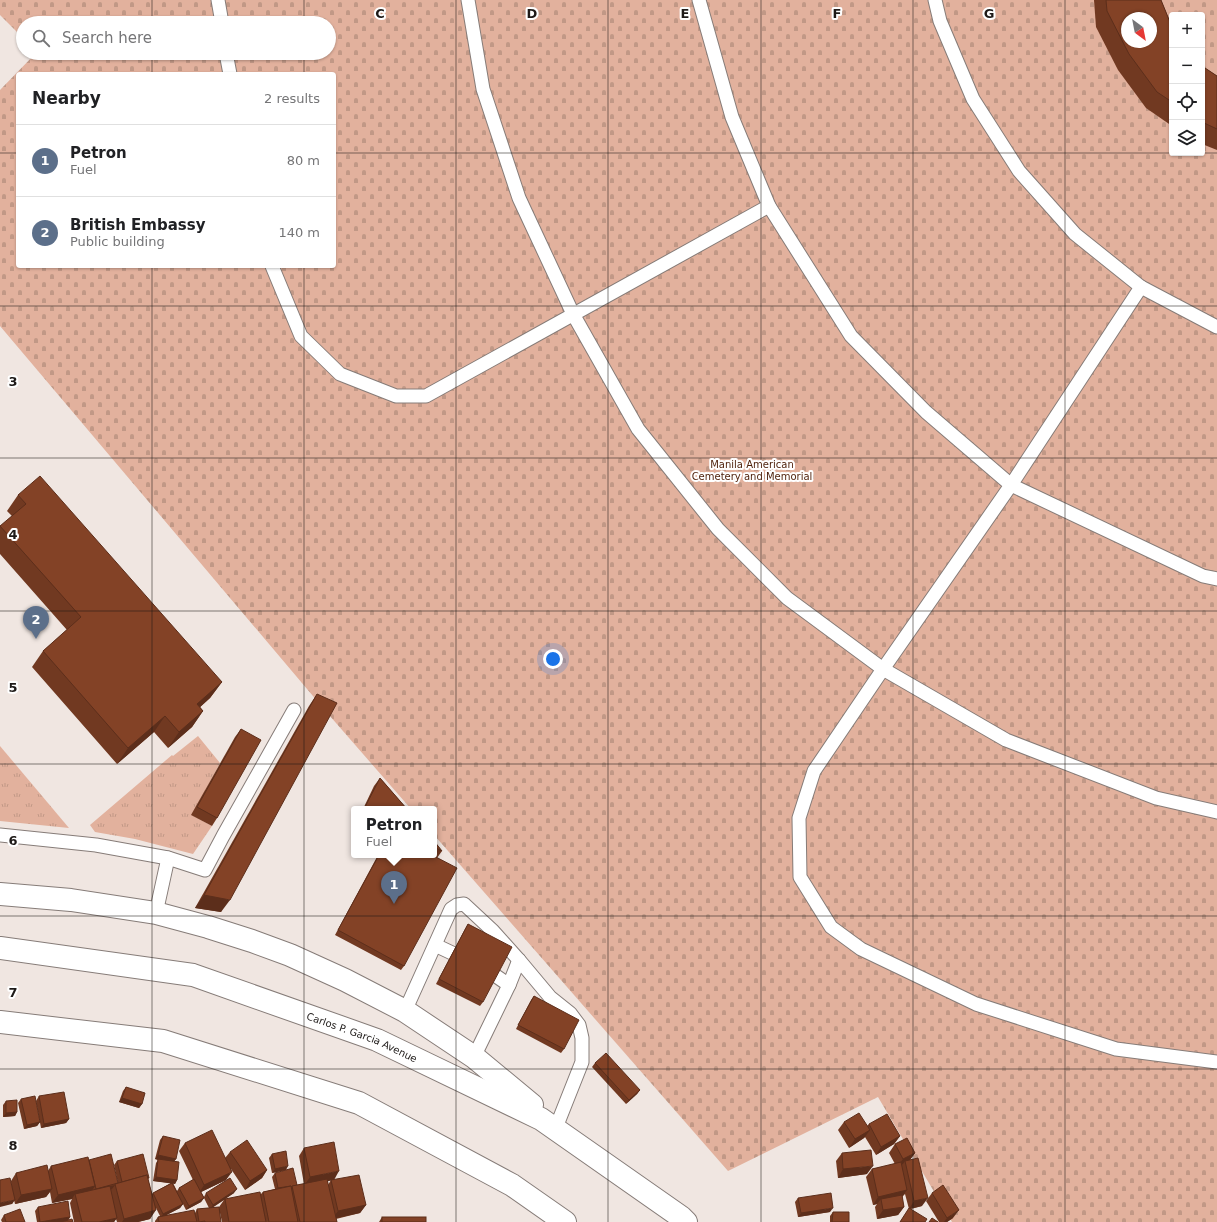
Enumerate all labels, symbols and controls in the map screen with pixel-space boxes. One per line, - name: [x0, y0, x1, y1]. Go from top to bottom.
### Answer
- text: C: [375, 6, 385, 21]
- text: D: [527, 6, 538, 21]
- text: E: [681, 6, 689, 21]
- text: F: [833, 6, 841, 21]
- text: G: [984, 6, 994, 21]
- north arrow: [1121, 12, 1157, 48]
- map controls: [1169, 12, 1205, 156]
- button: +: [1169, 12, 1205, 48]
- search box: [16, 16, 336, 60]
- icon: search: [30, 27, 52, 49]
- text: Search here: [62, 29, 152, 47]
- button: −: [1169, 48, 1205, 84]
- button: locate: [1169, 84, 1205, 120]
- text: Nearby: [32, 88, 101, 108]
- text: 2 results: [264, 91, 320, 106]
- button: layers: [1169, 120, 1205, 156]
- text: Petron: [70, 144, 127, 162]
- text: 1: [40, 153, 50, 168]
- text: 80 m: [287, 153, 320, 168]
- text: Fuel: [70, 162, 97, 177]
- text: British Embassy: [70, 216, 205, 234]
- text: 2: [40, 225, 50, 240]
- text: 140 m: [278, 225, 320, 240]
- text: Public building: [70, 234, 165, 249]
- text: 3: [8, 374, 18, 389]
- park label: Manila American Cemetery and Memorial: [692, 459, 812, 482]
- text: 4: [8, 527, 18, 542]
- pin: 2: [23, 606, 49, 639]
- your location: [543, 649, 563, 669]
- text: 5: [8, 680, 18, 695]
- popup: [351, 806, 437, 858]
- text: Petron: [366, 816, 422, 834]
- text: 6: [8, 833, 18, 848]
- text: Fuel: [366, 834, 392, 849]
- pin: 1: [381, 871, 407, 904]
- text: 7: [8, 985, 18, 1000]
- street label: Carlos P. Garcia Avenue: [305, 1011, 419, 1064]
- text: 8: [8, 1138, 18, 1153]

